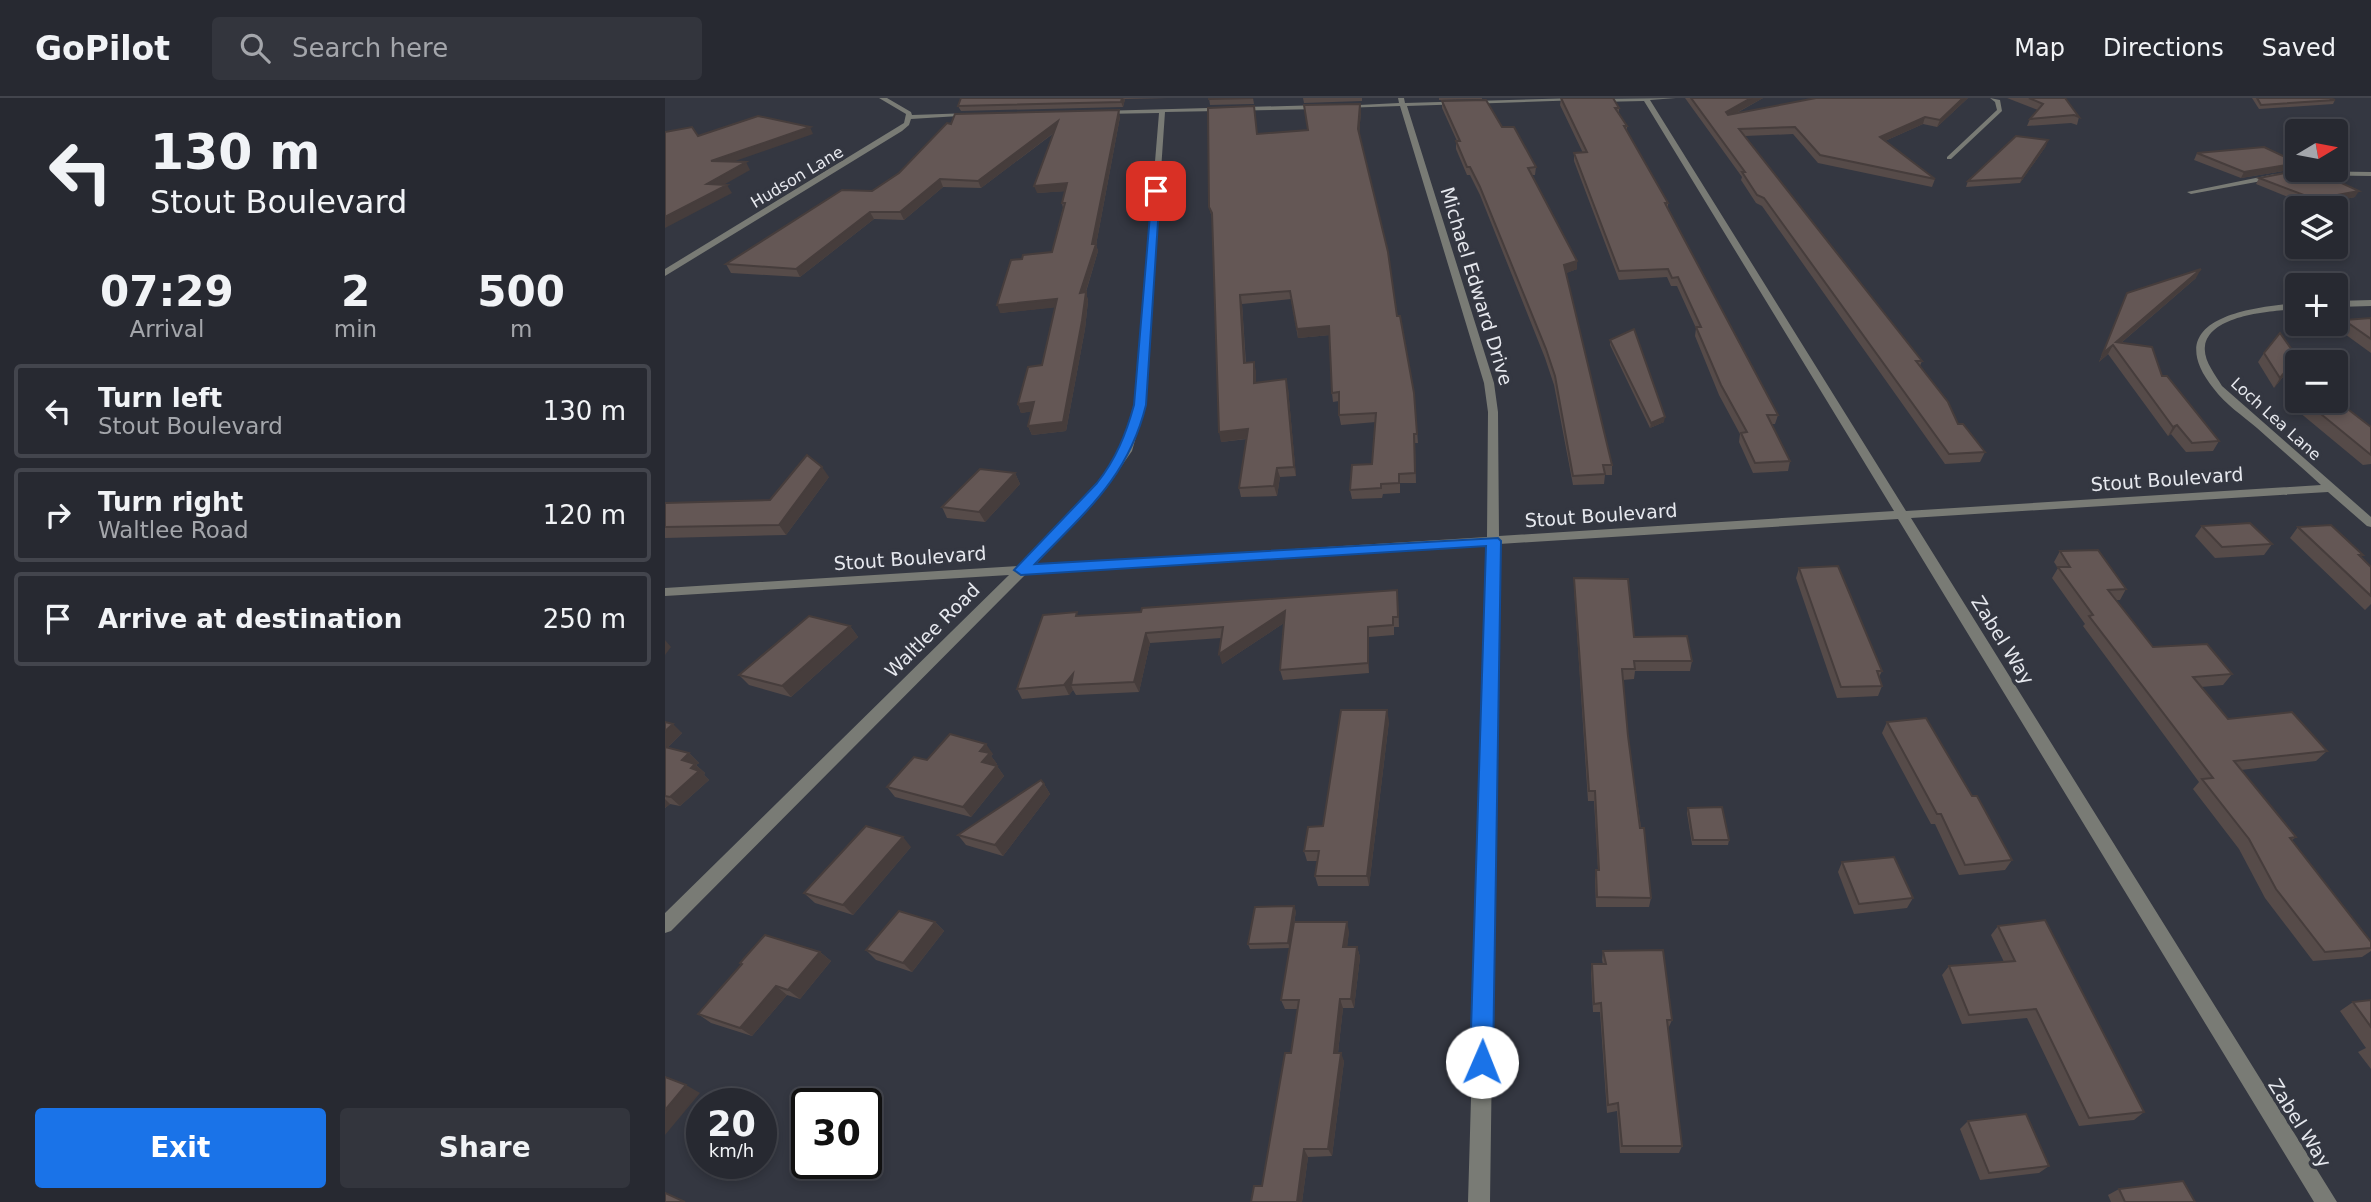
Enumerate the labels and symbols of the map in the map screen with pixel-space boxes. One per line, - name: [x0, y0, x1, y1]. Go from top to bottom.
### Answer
- north arrow: [2285, 119, 2349, 182]
- street label: Hudson Lane: [747, 142, 847, 212]
- pin: [1126, 161, 1186, 221]
- street label: Michael Edward Drive: [1436, 184, 1518, 388]
- street label: Loch Lea Lane: [2227, 374, 2325, 464]
- street label: Stout Boulevard: [2090, 463, 2244, 495]
- street label: Stout Boulevard: [1524, 499, 1678, 531]
- street label: Stout Boulevard: [833, 542, 987, 574]
- street label: Waltlee Road: [880, 578, 984, 682]
- street label: Zabel Way: [1967, 592, 2039, 688]
- position arrow: [1445, 1025, 1519, 1099]
- street label: Zabel Way: [2264, 1075, 2336, 1171]
- speed limit sign: 30: [791, 1088, 882, 1179]

